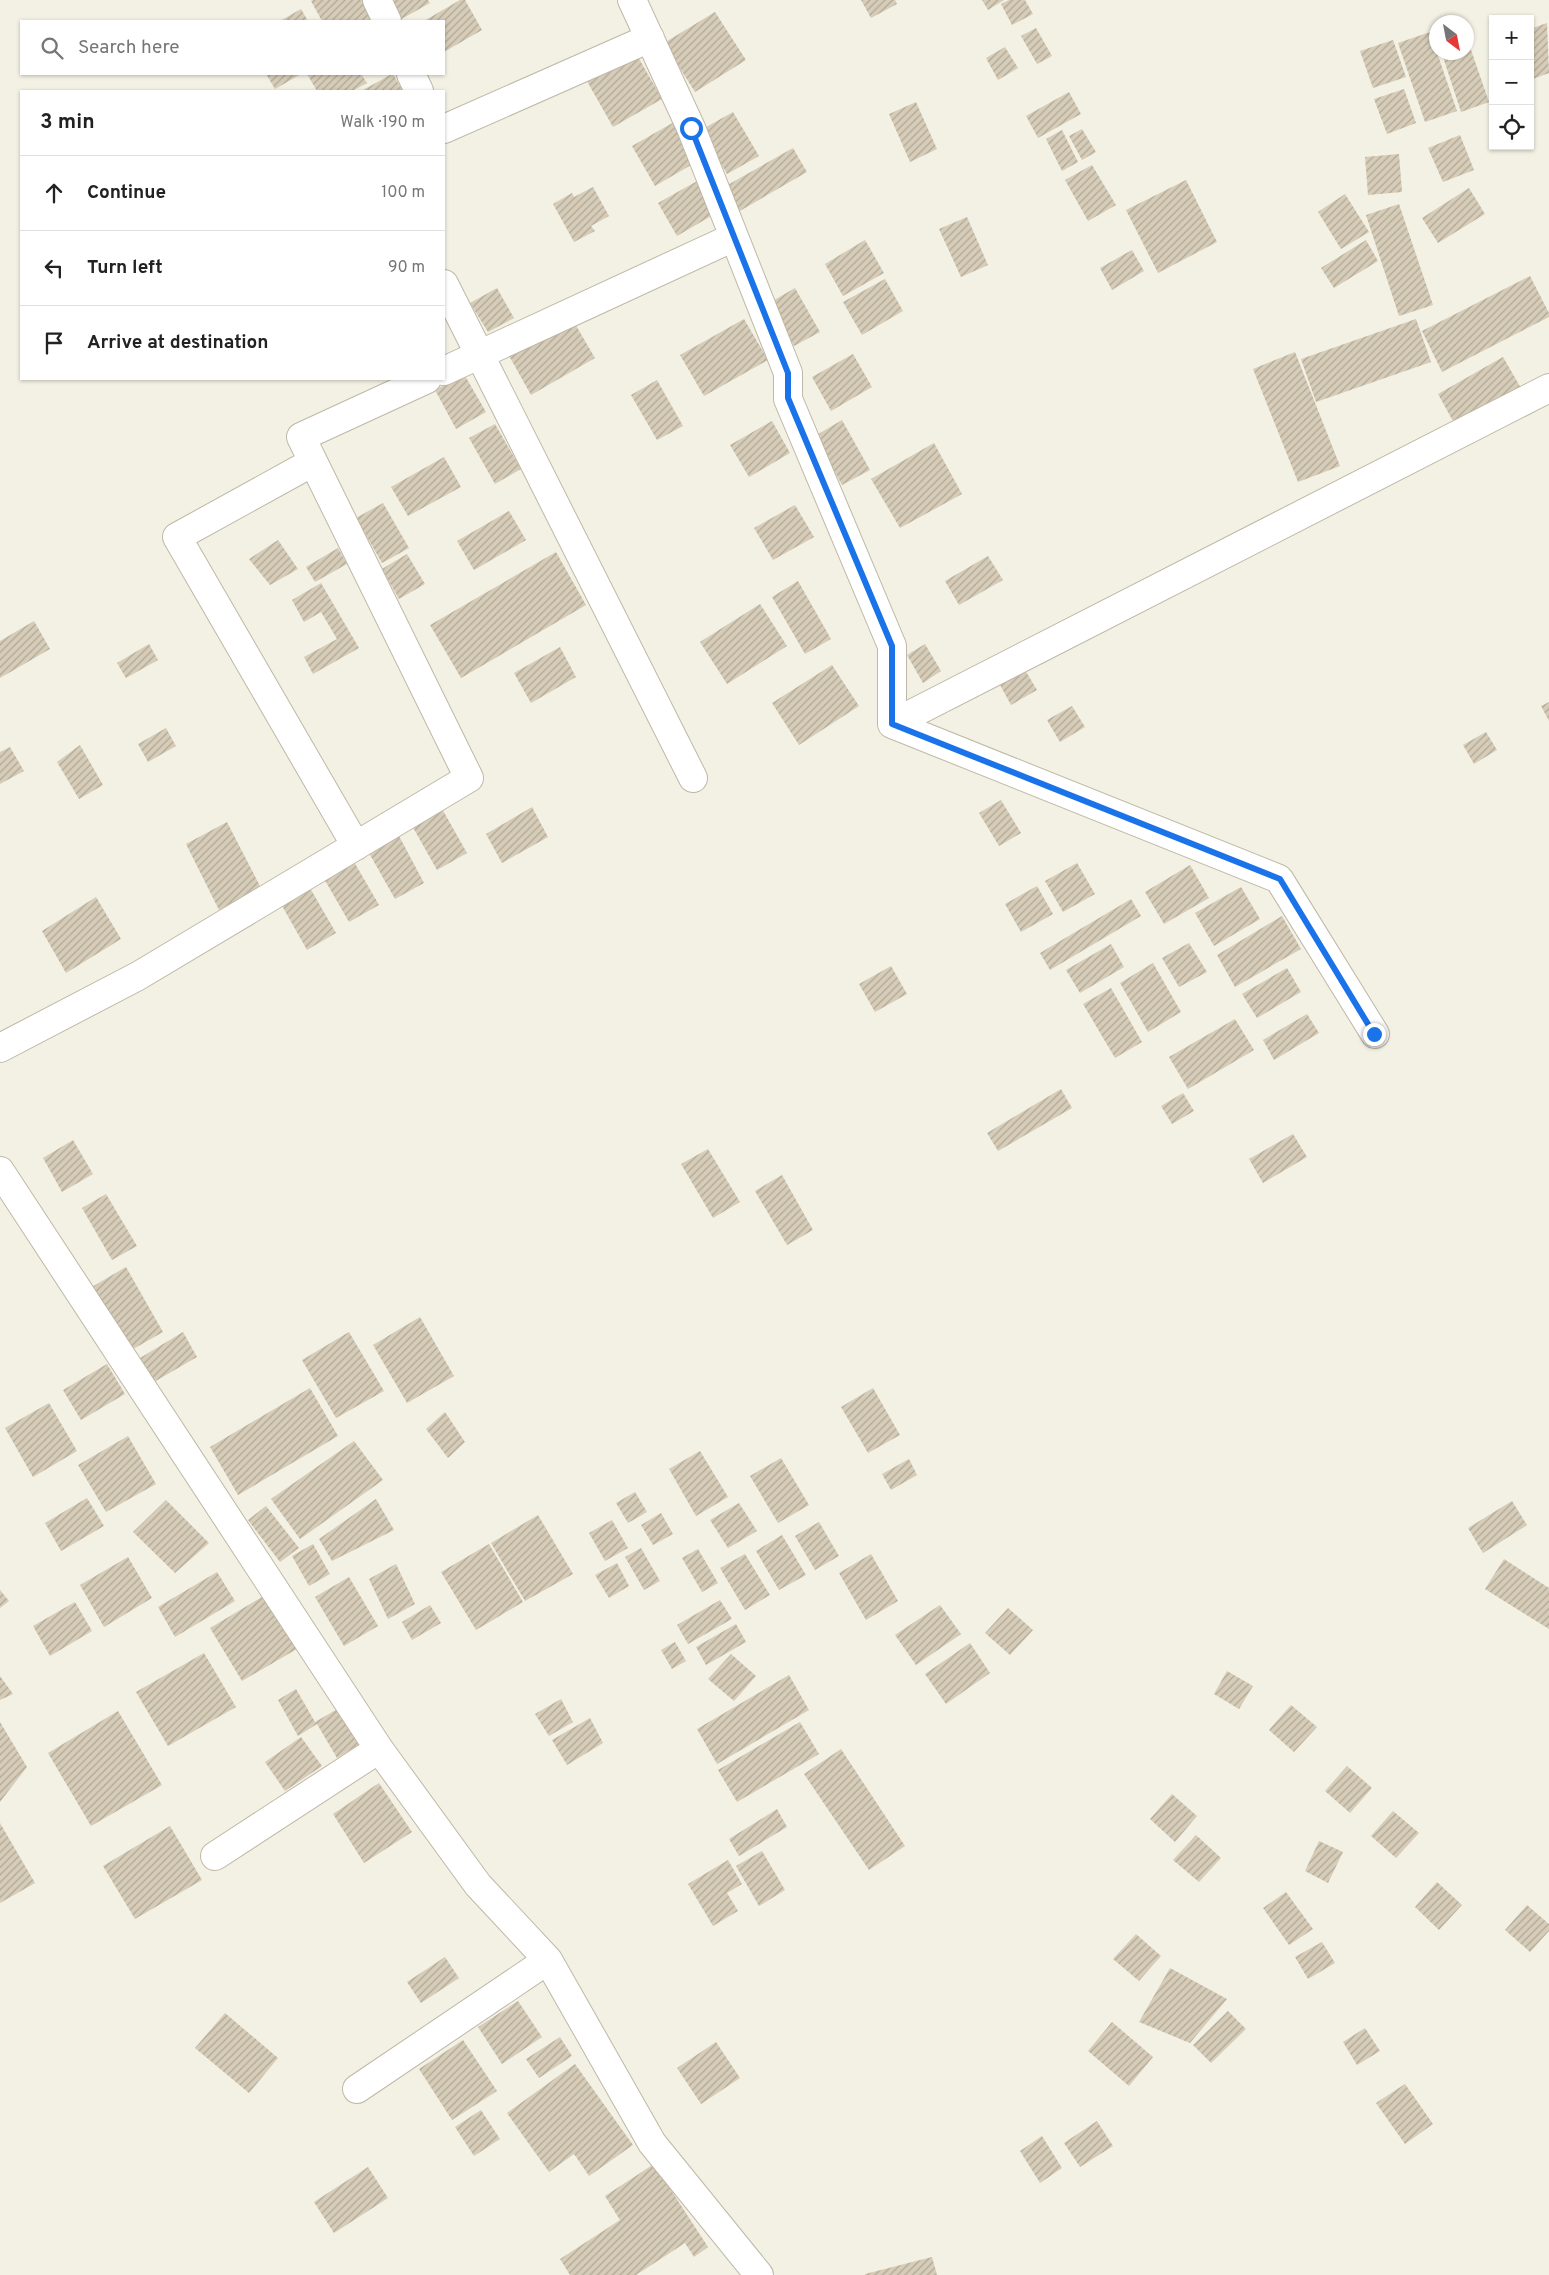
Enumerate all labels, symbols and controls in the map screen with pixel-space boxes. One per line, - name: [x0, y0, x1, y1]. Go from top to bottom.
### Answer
- north arrow: [1429, 15, 1474, 60]
- map controls: [1489, 15, 1534, 150]
- button: +: [1489, 15, 1534, 60]
- search box: [20, 20, 445, 75]
- icon: search: [38, 34, 66, 62]
- text: Search here: [78, 36, 180, 60]
- button: −: [1489, 60, 1534, 105]
- button: locate: [1489, 105, 1534, 150]
- text: 3 min: [40, 109, 95, 136]
- text: Walk · 190 m: [340, 113, 425, 133]
- route start: [680, 117, 703, 140]
- icon: ahead: [40, 179, 68, 207]
- text: Continue: [87, 181, 166, 205]
- text: 100 m: [381, 183, 425, 203]
- icon: left: [40, 254, 68, 282]
- text: Turn left: [87, 256, 163, 280]
- text: 90 m: [388, 258, 425, 278]
- icon: arrive: [40, 329, 68, 357]
- text: Arrive at destination: [87, 331, 268, 355]
- route end: [1363, 1023, 1386, 1046]

